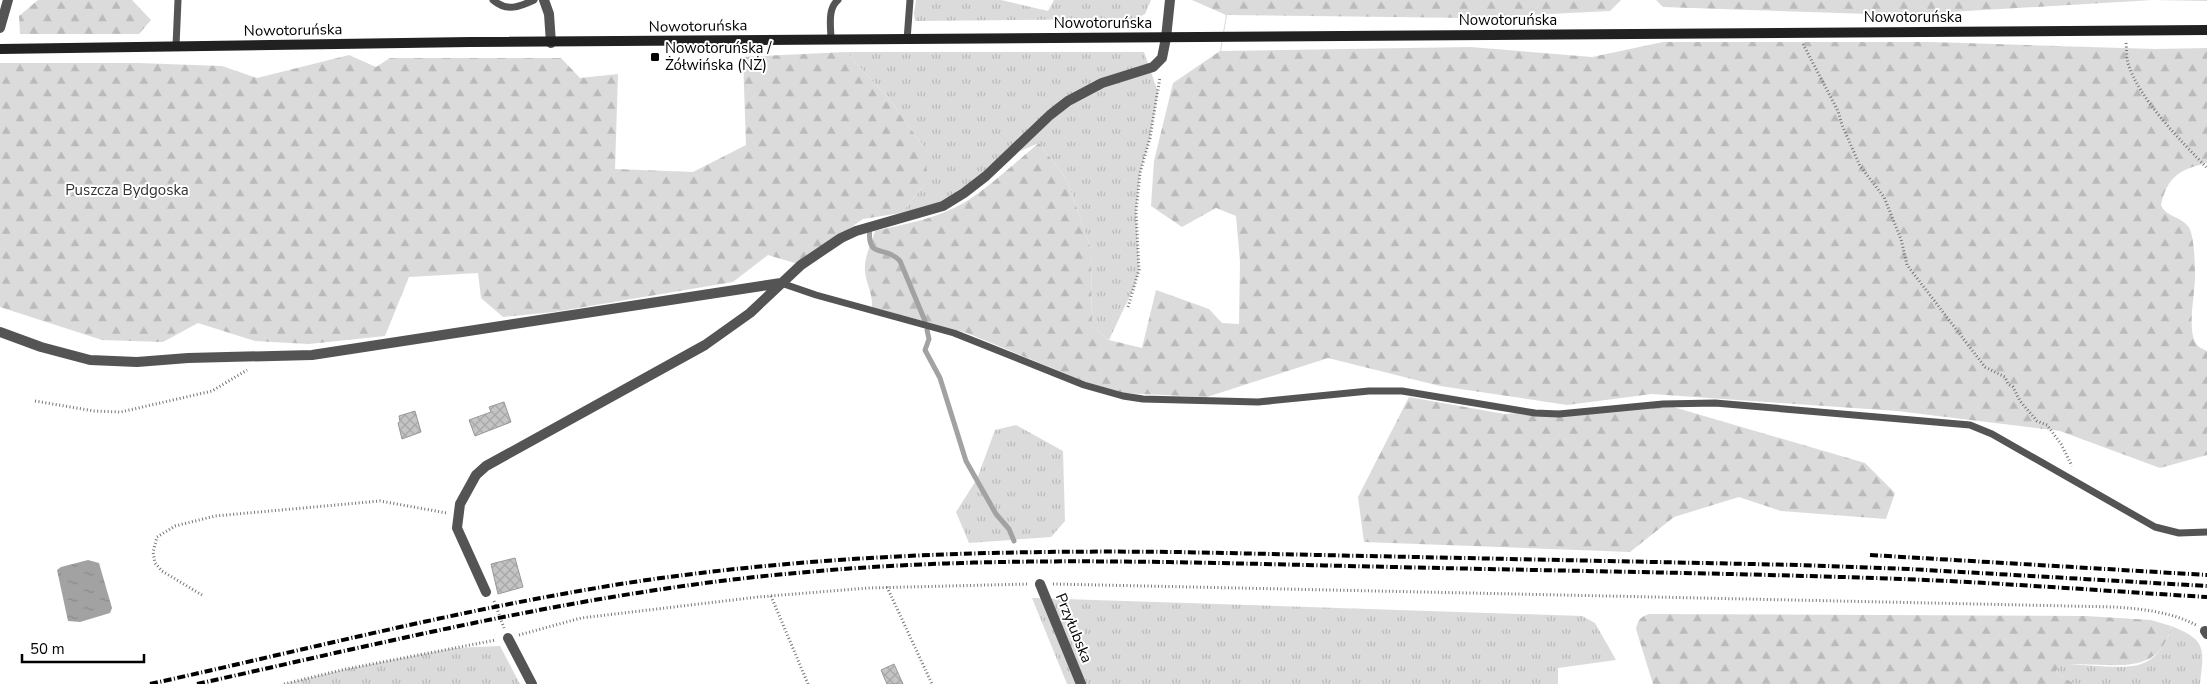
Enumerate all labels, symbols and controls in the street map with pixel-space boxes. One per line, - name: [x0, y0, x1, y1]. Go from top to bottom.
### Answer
- street label: Nowotoruńska: [1864, 7, 1962, 27]
- street label: Nowotoruńska: [1459, 10, 1557, 30]
- street label: Nowotoruńska: [1054, 13, 1152, 33]
- street label: Nowotoruńska: [649, 15, 747, 37]
- street label: Nowotoruńska: [244, 19, 342, 41]
- place label: Nowotoruńska / Żółwińska (NŻ): [665, 38, 772, 75]
- marker: Nowotoruńska / Żółwińska (NŻ): [649, 51, 661, 63]
- park label: Puszcza Bydgoska: [65, 180, 189, 200]
- street label: Przyłubska: [1051, 590, 1097, 666]
- scale bar: [22, 632, 145, 664]
- text: 50 m: [30, 639, 65, 659]

